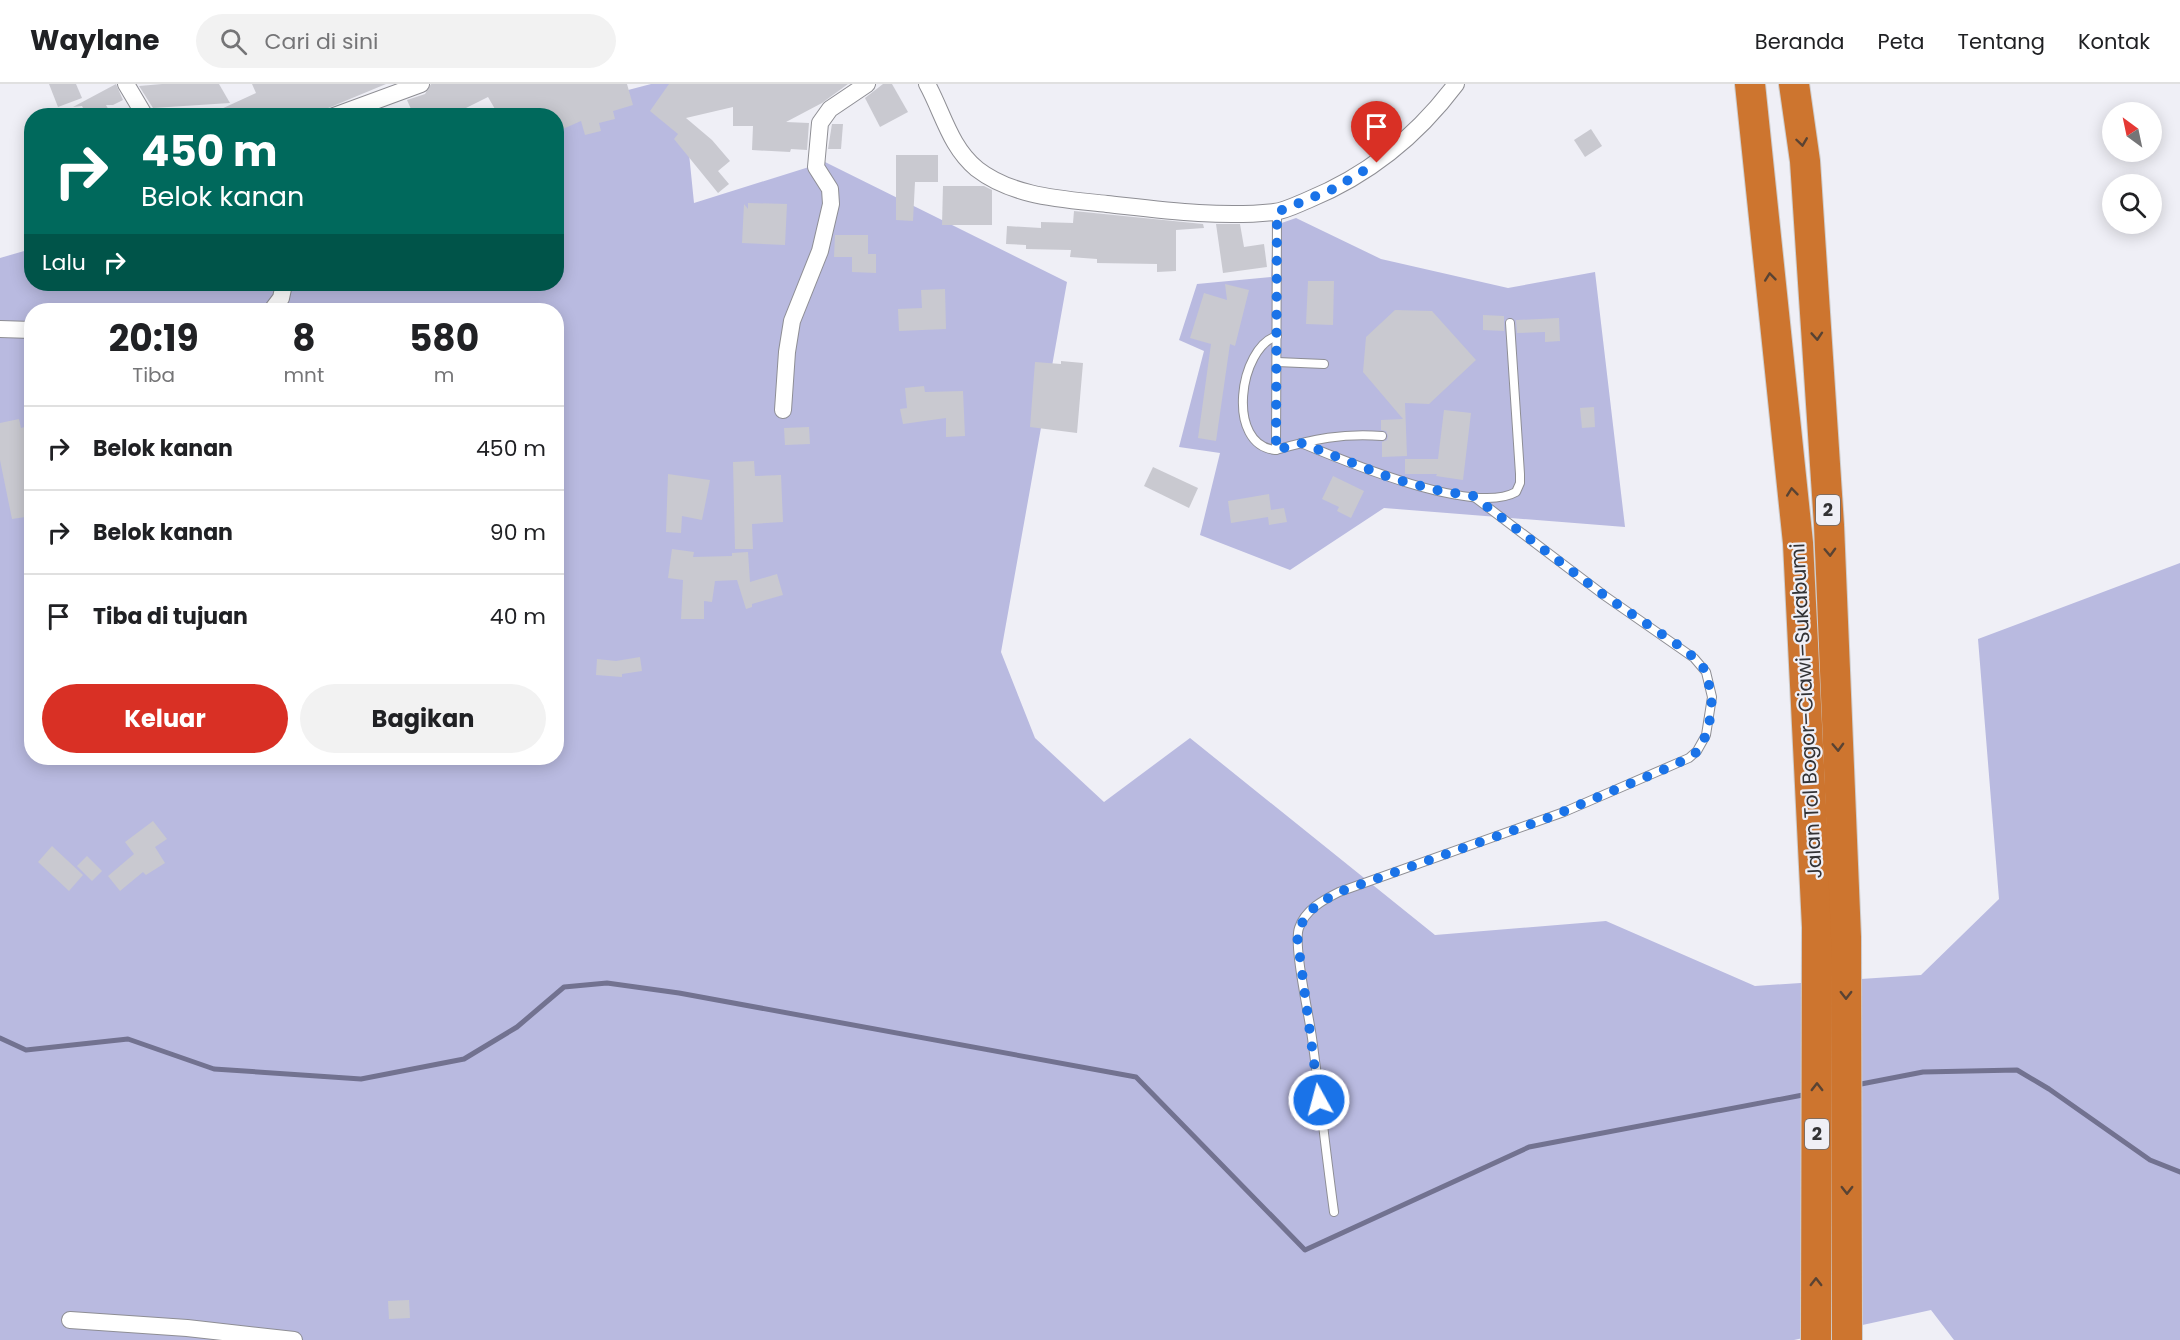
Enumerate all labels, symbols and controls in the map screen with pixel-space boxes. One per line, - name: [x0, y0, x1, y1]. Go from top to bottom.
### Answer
- search box: [196, 14, 616, 68]
- text: Waylane: [30, 21, 160, 60]
- icon: search: [217, 25, 250, 58]
- text: Cari di sini: [265, 26, 378, 57]
- text: Beranda: [1755, 27, 1845, 56]
- text: Peta: [1878, 27, 1925, 56]
- text: Tentang: [1958, 27, 2045, 56]
- text: Kontak: [2078, 27, 2150, 56]
- pin: [1351, 101, 1402, 163]
- north arrow: [2102, 102, 2162, 162]
- map controls: [2102, 102, 2162, 234]
- icon: arrive: [1360, 110, 1393, 143]
- text: 450 m: [141, 122, 278, 181]
- icon: right: [42, 132, 120, 210]
- one-way arrow: [1796, 137, 1808, 147]
- button: search: [2102, 174, 2162, 234]
- text: Belok kanan: [141, 178, 304, 215]
- icon: right: [98, 246, 131, 279]
- text: Lalu: [42, 247, 86, 278]
- one-way arrow: [1765, 272, 1777, 281]
- text: 20:19: [109, 313, 199, 364]
- text: 8: [292, 313, 316, 364]
- text: 580: [409, 313, 479, 364]
- one-way arrow: [1810, 332, 1823, 341]
- text: Tiba: [132, 361, 175, 389]
- text: mnt: [284, 361, 324, 389]
- text: m: [434, 361, 454, 389]
- icon: right: [42, 432, 75, 465]
- text: Belok kanan: [93, 433, 233, 464]
- text: 450 m: [476, 433, 546, 464]
- one-way arrow: [1786, 487, 1799, 496]
- road number: 2: [1816, 495, 1840, 525]
- icon: right: [42, 516, 75, 549]
- text: Belok kanan: [93, 517, 233, 548]
- text: 90 m: [490, 517, 546, 548]
- street label: Jalan Tol Bogor–Ciawi–Sukabumi: [1783, 543, 1829, 879]
- one-way arrow: [1824, 547, 1837, 556]
- icon: arrive: [42, 600, 75, 633]
- text: Tiba di tujuan: [93, 601, 248, 632]
- text: 40 m: [490, 601, 546, 632]
- button: Keluar: [42, 684, 288, 753]
- button: Bagikan: [300, 684, 546, 753]
- one-way arrow: [1832, 742, 1845, 751]
- one-way arrow: [1840, 991, 1852, 1000]
- position arrow: [1287, 1068, 1351, 1132]
- one-way arrow: [1811, 1082, 1823, 1091]
- road number: 2: [1805, 1119, 1829, 1149]
- one-way arrow: [1841, 1186, 1853, 1195]
- one-way arrow: [1810, 1277, 1822, 1286]

